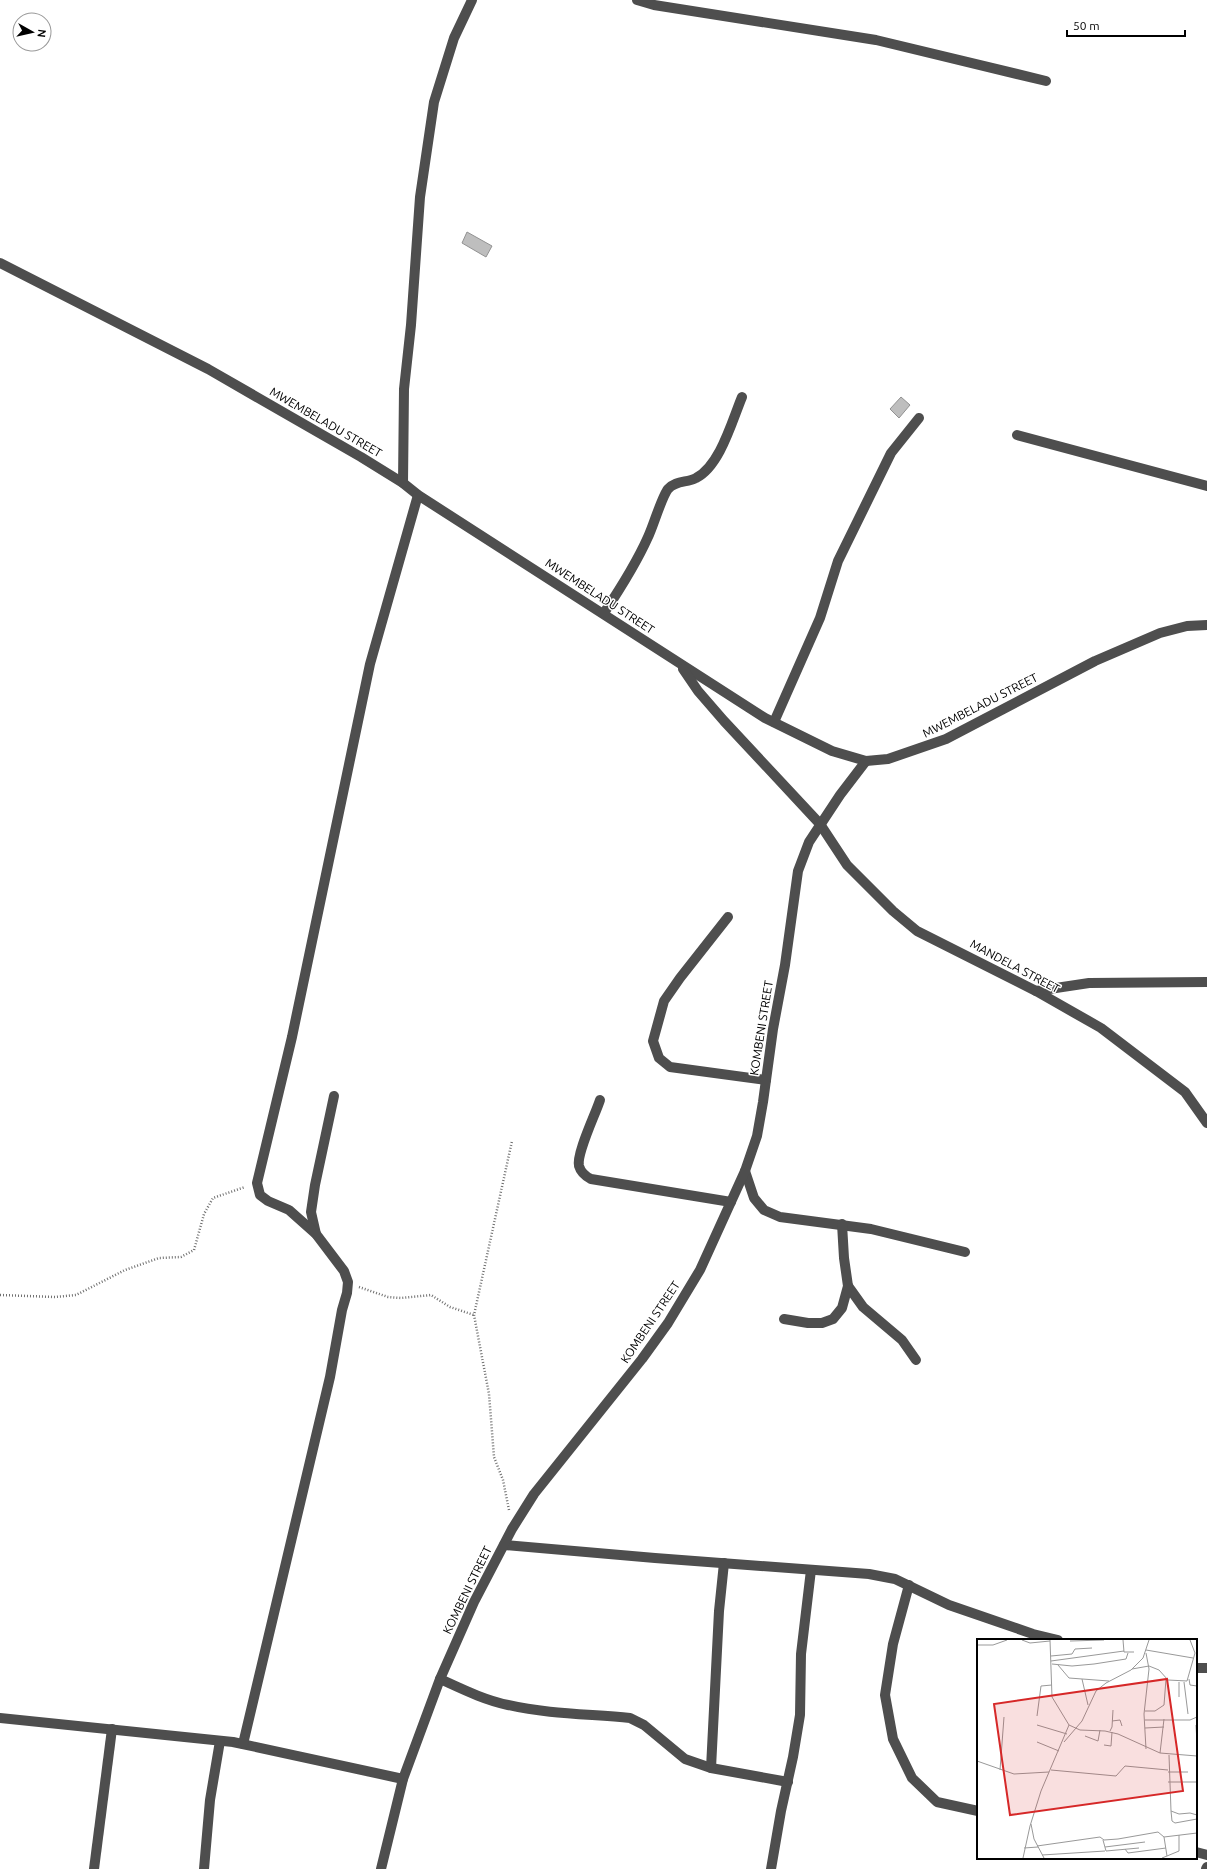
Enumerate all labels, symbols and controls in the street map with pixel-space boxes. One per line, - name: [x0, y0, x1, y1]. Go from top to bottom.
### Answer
- north arrow: [12, 12, 52, 52]
- scale bar: [1067, 12, 1185, 38]
- text: 50 m: [1073, 19, 1100, 32]
- text: N: [35, 28, 48, 38]
- street label: MWEMBELADU STREET: [268, 385, 385, 460]
- street label: MWEMBELADU STREET: [543, 556, 657, 636]
- street label: MWEMBELADU STREET: [920, 670, 1040, 740]
- street label: MANDELA STREET: [968, 937, 1062, 995]
- street label: KOMBENI STREET: [747, 979, 775, 1076]
- street label: KOMBENI STREET: [618, 1278, 682, 1365]
- street label: KOMBENI STREET: [440, 1544, 494, 1636]
- inset map: [977, 1639, 1197, 1859]

